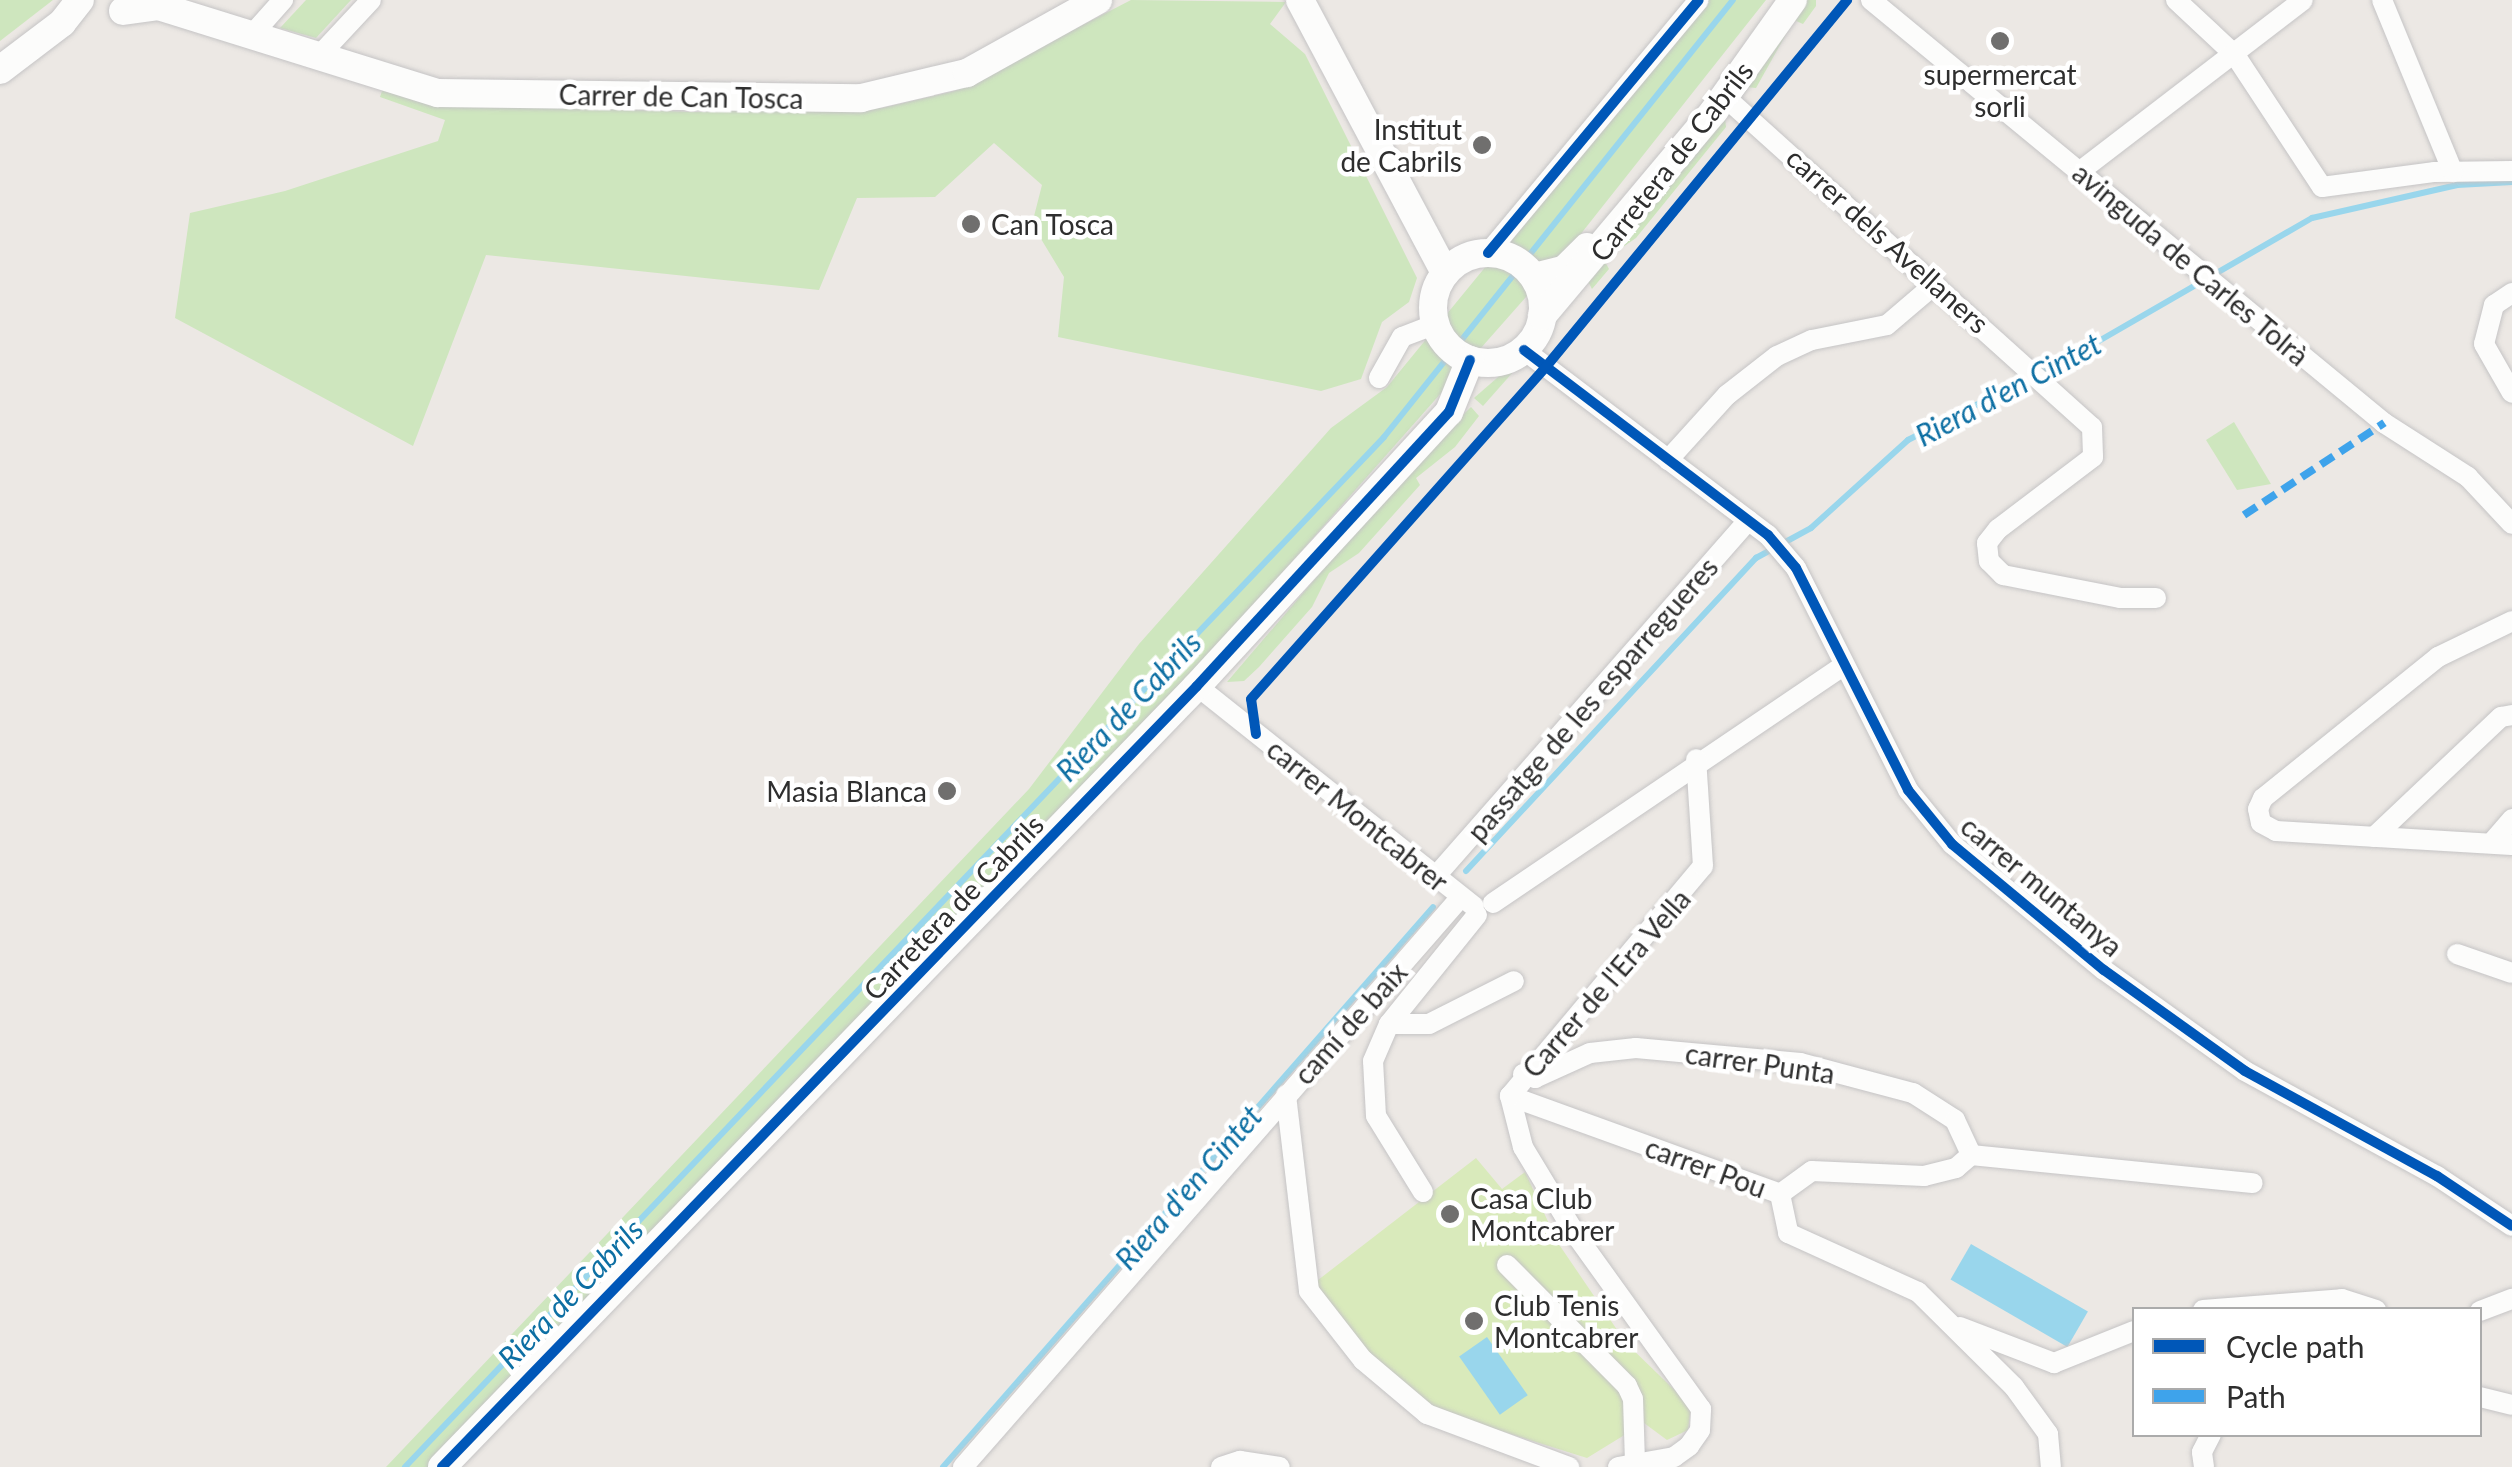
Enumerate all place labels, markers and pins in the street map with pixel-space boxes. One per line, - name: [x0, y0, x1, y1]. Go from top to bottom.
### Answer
- marker: supermercat sorli: [1989, 30, 2011, 52]
- place label: supermercat sorli: [1924, 57, 2076, 123]
- place label: Institut de Cabrils: [1340, 112, 1462, 178]
- marker: Institut de Cabrils: [1471, 134, 1493, 156]
- place label: Can Tosca: [991, 207, 1115, 241]
- marker: Can Tosca: [960, 213, 982, 235]
- place label: Masia Blanca: [766, 774, 927, 808]
- marker: Masia Blanca: [936, 780, 958, 802]
- place label: Casa Club Montcabrer: [1470, 1181, 1614, 1247]
- marker: Casa Club Montcabrer: [1439, 1203, 1461, 1225]
- place label: Club Tenis Montcabrer: [1494, 1288, 1638, 1354]
- marker: Club Tenis Montcabrer: [1463, 1310, 1485, 1332]

